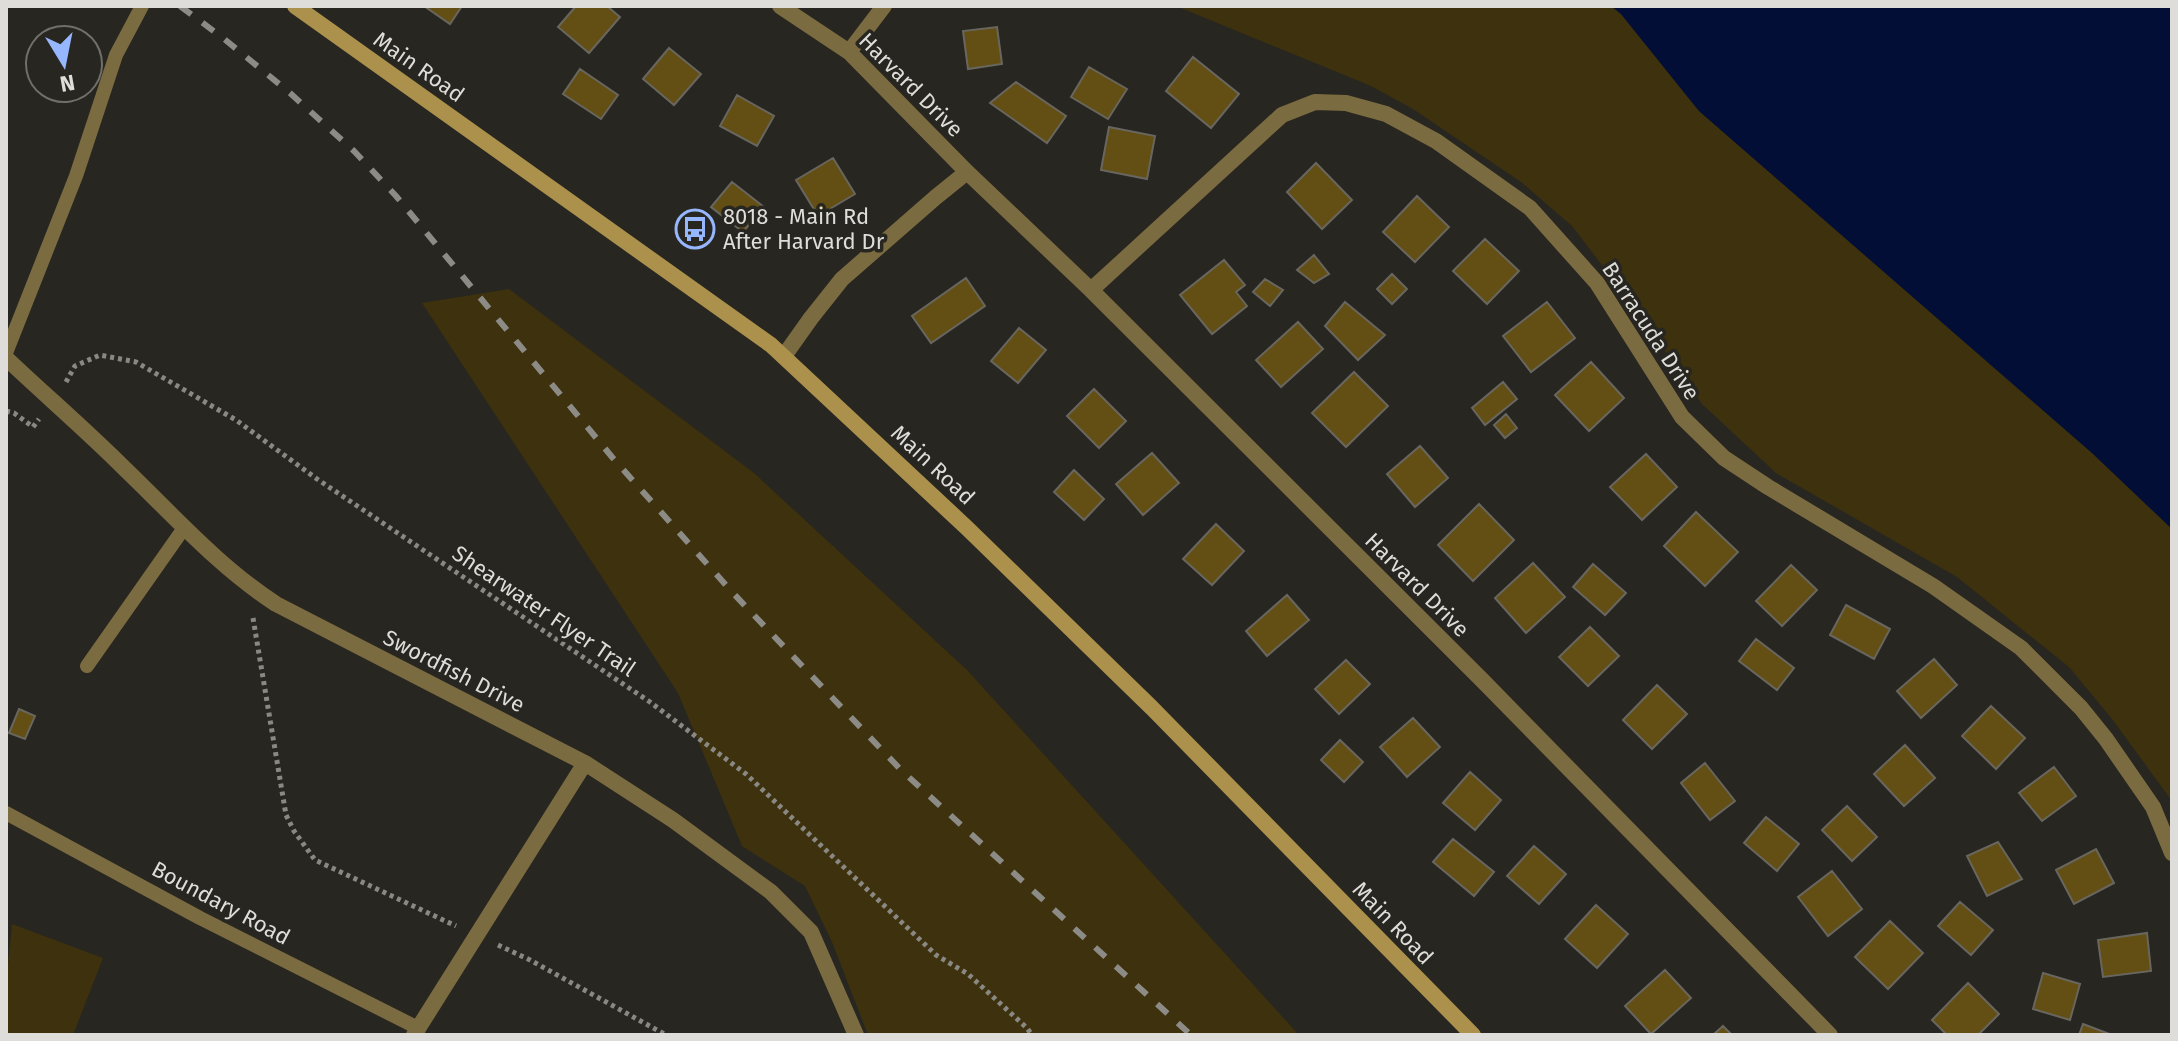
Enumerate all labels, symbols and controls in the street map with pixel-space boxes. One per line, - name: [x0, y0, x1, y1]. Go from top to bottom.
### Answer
- north arrow: [24, 24, 104, 104]
- street label: Main Road: [368, 26, 470, 108]
- street label: Harvard Drive: [853, 27, 969, 143]
- text: N: [58, 69, 77, 98]
- place label: 8018 - Main Rd After Harvard Dr: [723, 203, 885, 255]
- bus stop icon: 8018 - Main Rd After Harvard Dr: [674, 208, 716, 250]
- street label: Barracuda Drive: [1596, 257, 1706, 405]
- street label: Main Road: [885, 419, 981, 511]
- street label: Harvard Drive: [1359, 527, 1475, 643]
- street label: Shearwater Flyer Trail: [447, 540, 641, 682]
- street label: Swordfish Drive: [379, 624, 529, 718]
- street label: Boundary Road: [147, 855, 295, 951]
- street label: Main Road: [1347, 876, 1439, 970]

